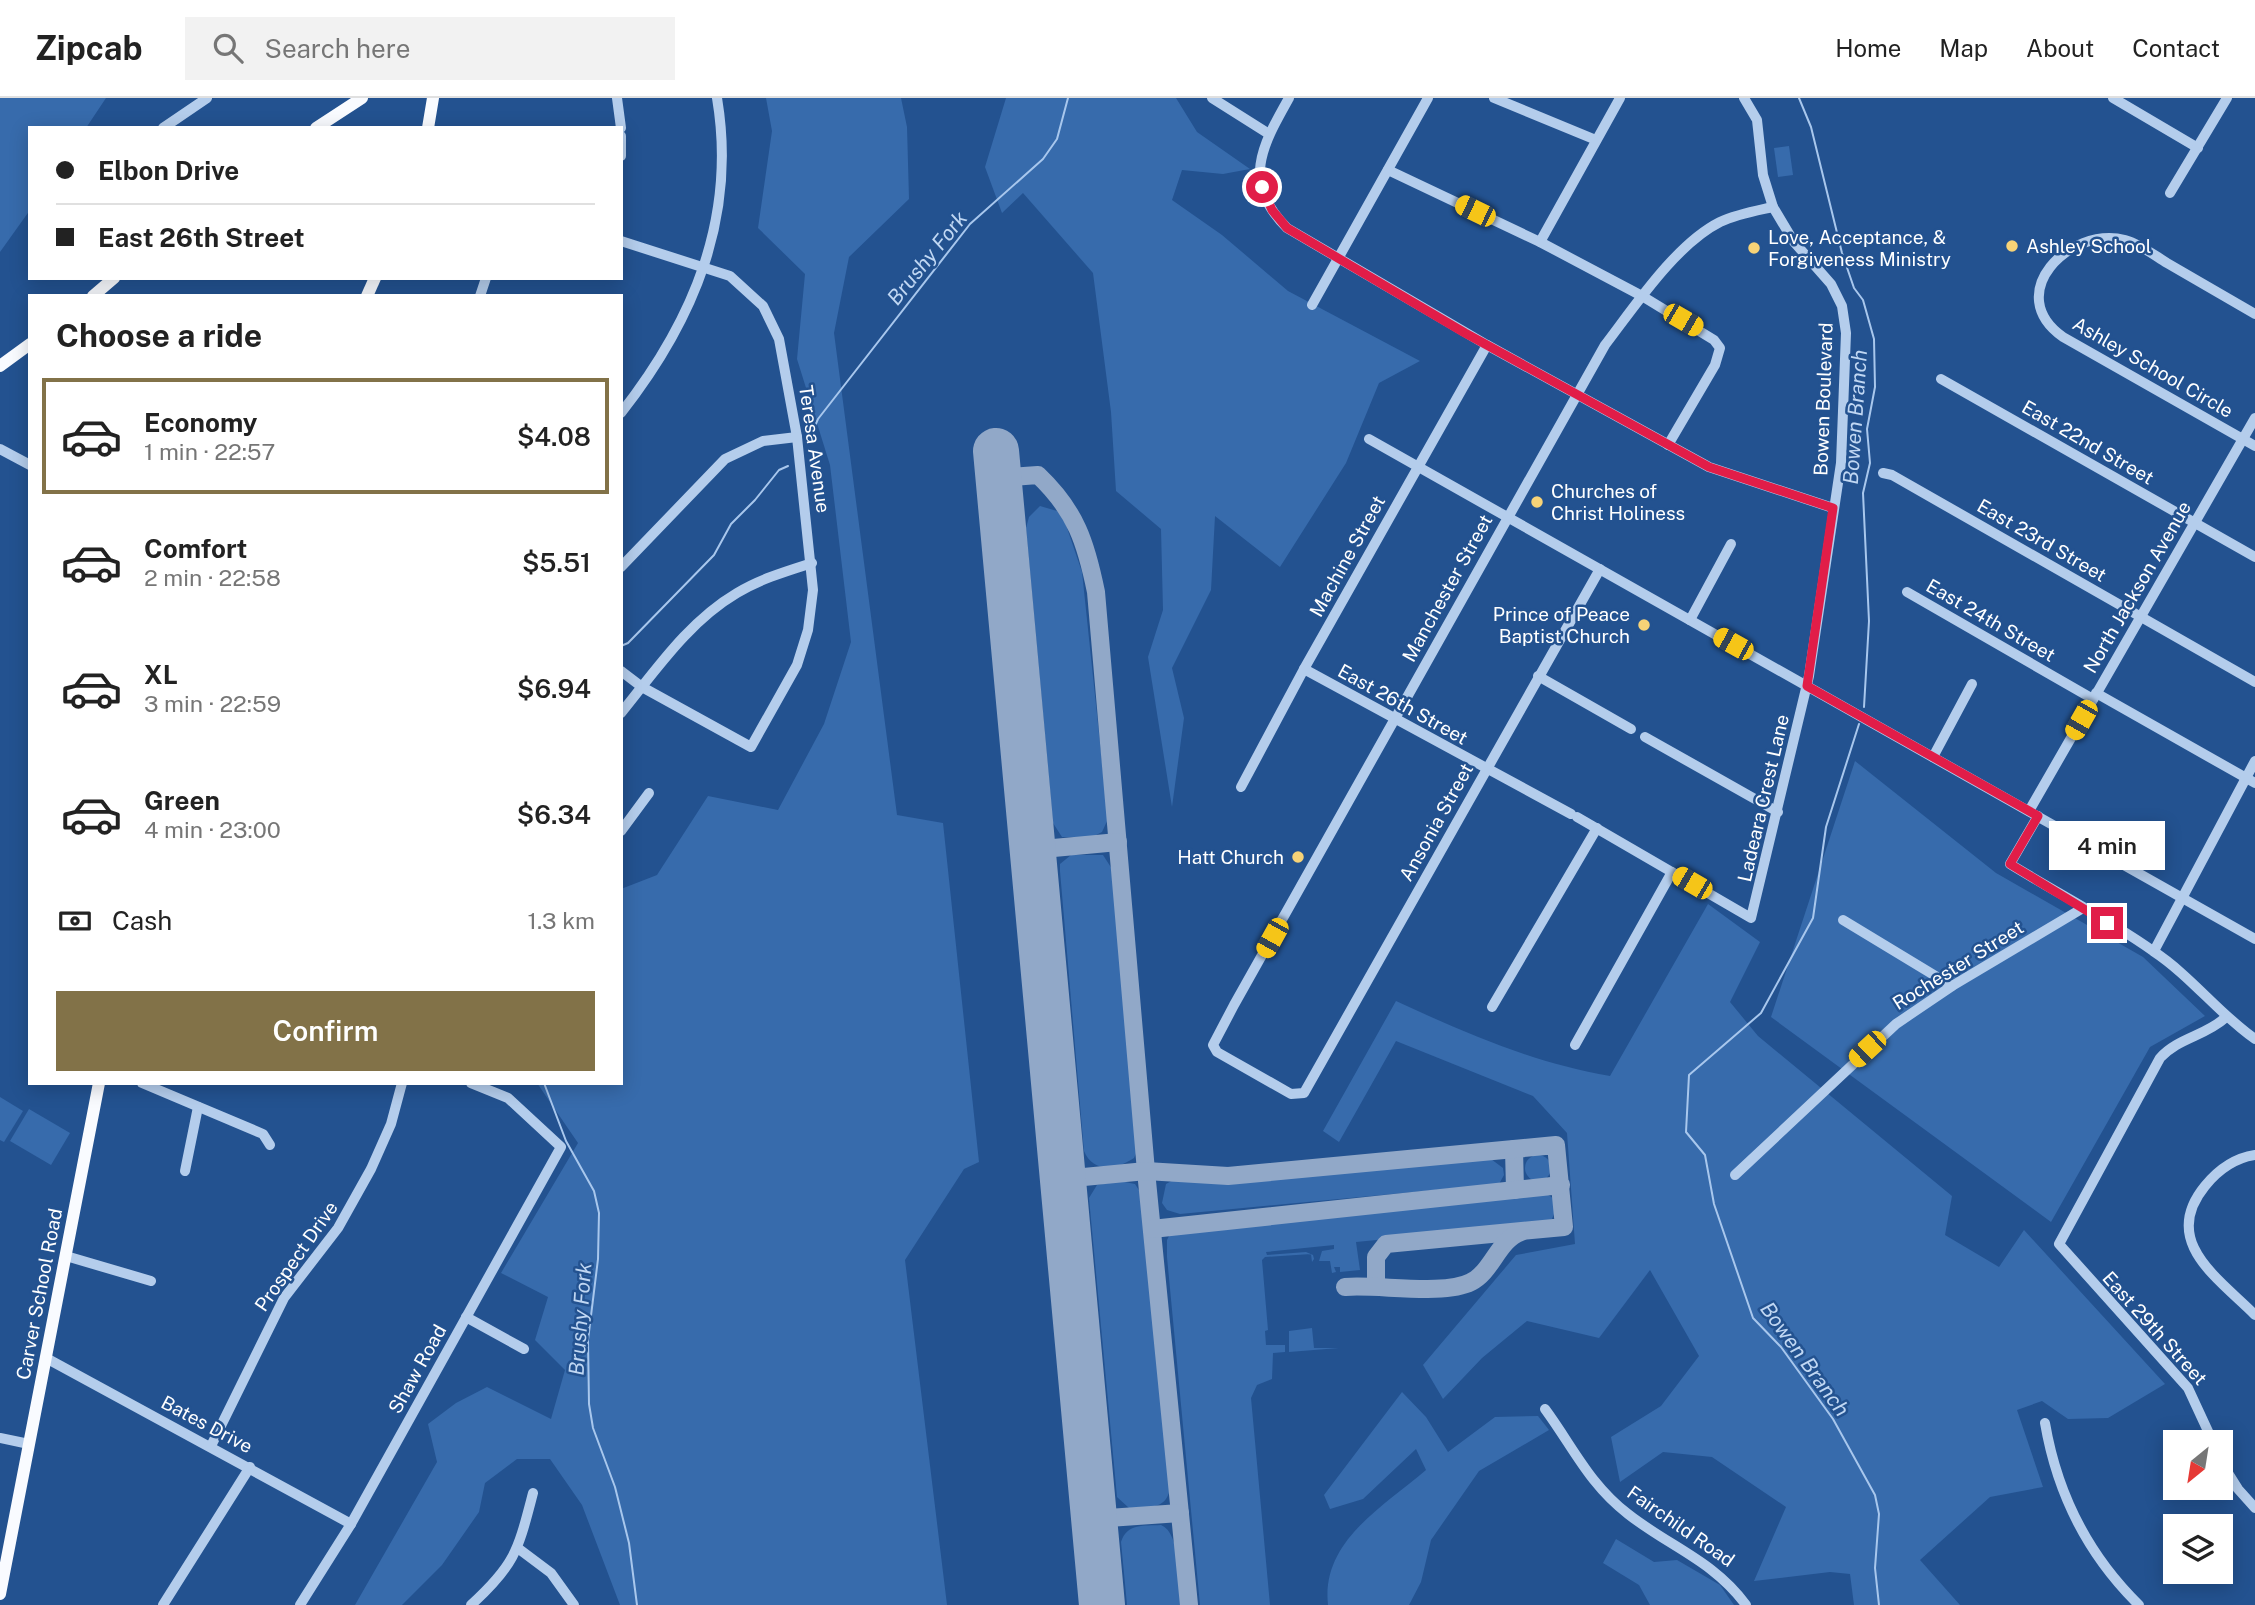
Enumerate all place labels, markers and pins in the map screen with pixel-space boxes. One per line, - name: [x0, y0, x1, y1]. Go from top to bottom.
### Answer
- place label: Love, Acceptance, & Forgiveness Ministry: [1768, 226, 1951, 270]
- place label: Ashley School: [2026, 235, 2152, 257]
- marker: Ashley School: [2004, 238, 2020, 254]
- marker: Love, Acceptance, & Forgiveness Ministry: [1746, 240, 1762, 256]
- place label: Churches of Christ Holiness: [1551, 480, 1685, 524]
- marker: Churches of Christ Holiness: [1529, 494, 1545, 510]
- place label: Prince of Peace Baptist Church: [1493, 603, 1630, 647]
- marker: Prince of Peace Baptist Church: [1636, 617, 1652, 633]
- place label: Hatt Church: [1177, 846, 1284, 868]
- marker: Hatt Church: [1290, 849, 1306, 865]

